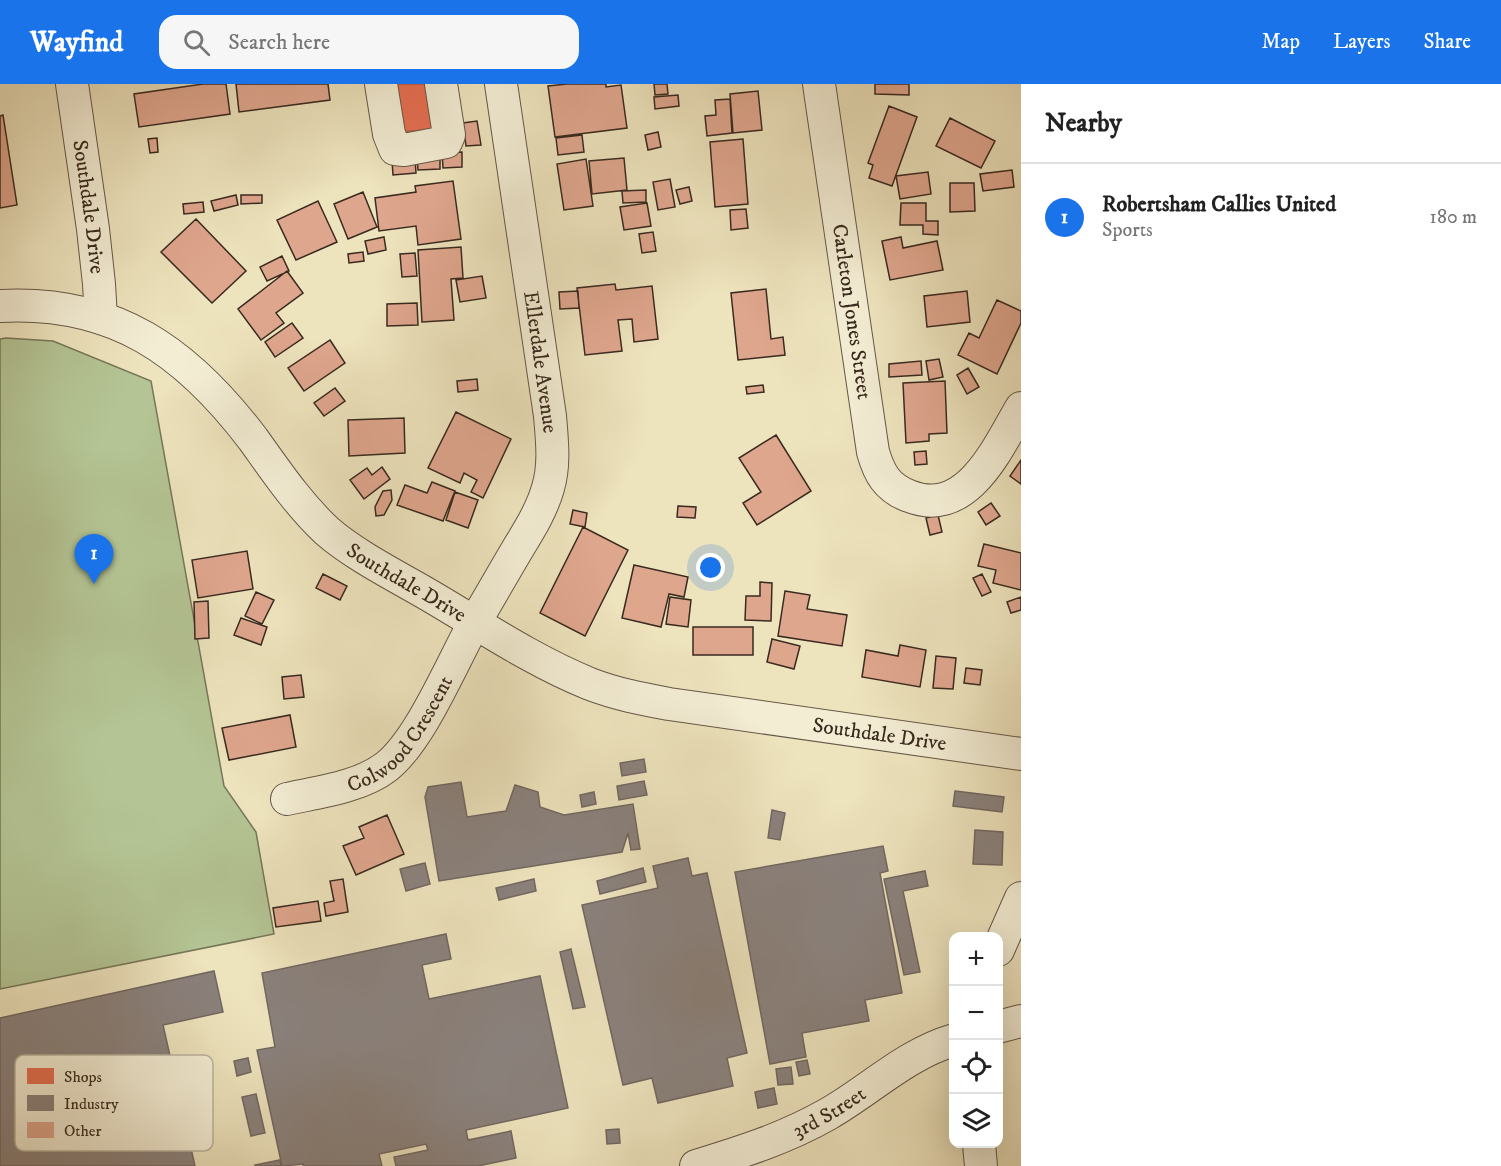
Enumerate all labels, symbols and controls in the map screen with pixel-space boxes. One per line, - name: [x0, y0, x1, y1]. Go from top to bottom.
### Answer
- search box: [159, 15, 579, 69]
- text: Wayfind: [30, 25, 123, 60]
- icon: search: [180, 26, 213, 59]
- text: Search here: [228, 29, 330, 56]
- text: Map: [1261, 29, 1300, 55]
- text: Layers: [1333, 29, 1391, 55]
- text: Share: [1424, 29, 1471, 55]
- text: Nearby: [1045, 107, 1122, 140]
- street label: Southdale Drive: [66, 138, 110, 275]
- text: Robertsham Callies United: [1102, 191, 1336, 218]
- text: 1: [1061, 205, 1068, 230]
- text: 180 m: [1430, 205, 1477, 230]
- text: Sports: [1102, 218, 1153, 243]
- street label: Carleton Jones Street: [826, 222, 877, 401]
- street label: Ellerdale Avenue: [517, 289, 563, 435]
- pin: 1: [74, 534, 113, 584]
- street label: Southdale Drive: [341, 538, 471, 629]
- your location: [696, 553, 725, 582]
- street label: Colwood Crescent: [344, 671, 459, 799]
- street label: Southdale Drive: [811, 713, 948, 757]
- map controls: [949, 932, 1003, 1148]
- button: +: [949, 932, 1003, 986]
- button: −: [949, 986, 1003, 1040]
- button: locate: [949, 1040, 1003, 1094]
- legend: [15, 1055, 213, 1151]
- text: Shops: [64, 1067, 102, 1087]
- street label: 3rd Street: [789, 1081, 871, 1144]
- text: Industry: [64, 1094, 119, 1114]
- button: layers: [949, 1094, 1003, 1148]
- text: Other: [64, 1121, 101, 1141]

